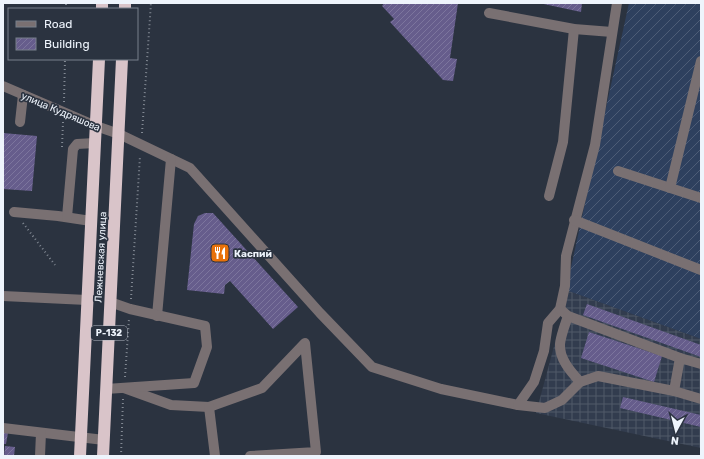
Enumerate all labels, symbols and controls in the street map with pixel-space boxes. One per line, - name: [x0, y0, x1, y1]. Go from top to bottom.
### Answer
- legend: [8, 8, 138, 60]
- text: Road: [44, 17, 72, 31]
- text: Building: [44, 37, 90, 51]
- street label: улица Кудряшова: [19, 90, 102, 134]
- street label: Лежневская улица: [93, 211, 109, 303]
- restaurant icon: Каспий: [209, 242, 231, 264]
- place label: Каспий: [234, 248, 272, 260]
- road number: Р-132: [91, 326, 127, 340]
- north arrow: [656, 411, 696, 451]
- text: N: [670, 433, 680, 447]

